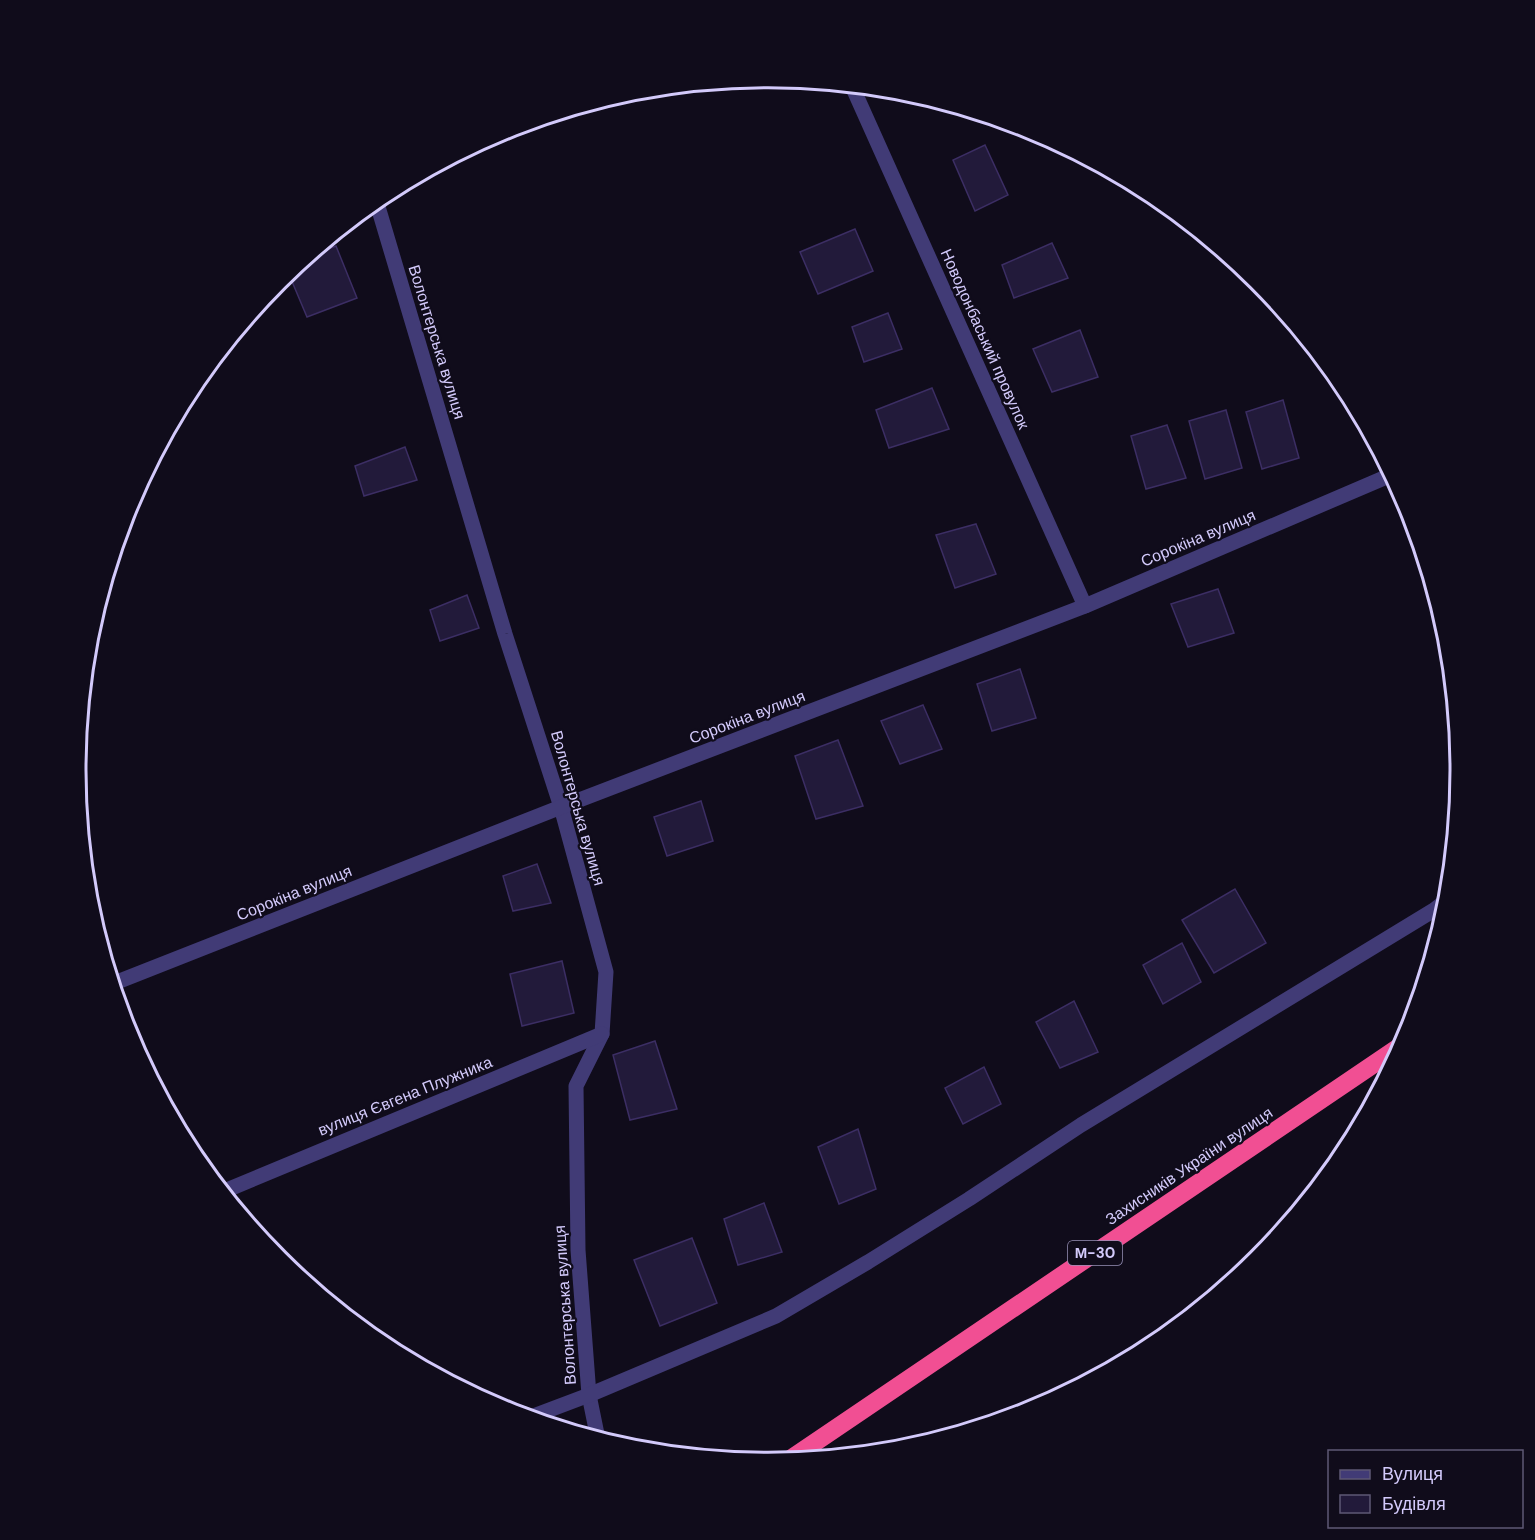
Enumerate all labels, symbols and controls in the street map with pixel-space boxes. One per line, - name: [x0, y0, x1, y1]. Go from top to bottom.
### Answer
- street label: Новодонбаський провулок: [936, 246, 1035, 433]
- street label: Волонтерська вулиця: [404, 262, 470, 422]
- street label: Сорокіна вулиця: [1137, 504, 1259, 572]
- street label: Сорокіна вулиця: [686, 685, 808, 749]
- street label: Волонтерська вулиця: [546, 728, 610, 888]
- street label: Сорокіна вулиця: [233, 860, 355, 926]
- street label: вулиця Євгена Плужника: [315, 1051, 495, 1141]
- street label: Захисників України вулиця: [1101, 1102, 1277, 1230]
- street label: Волонтерська вулиця: [549, 1224, 581, 1386]
- road number: М-30: [1068, 1241, 1122, 1265]
- legend: [1328, 1450, 1523, 1528]
- text: Вулиця: [1382, 1462, 1443, 1486]
- text: Будівля: [1382, 1492, 1446, 1516]

